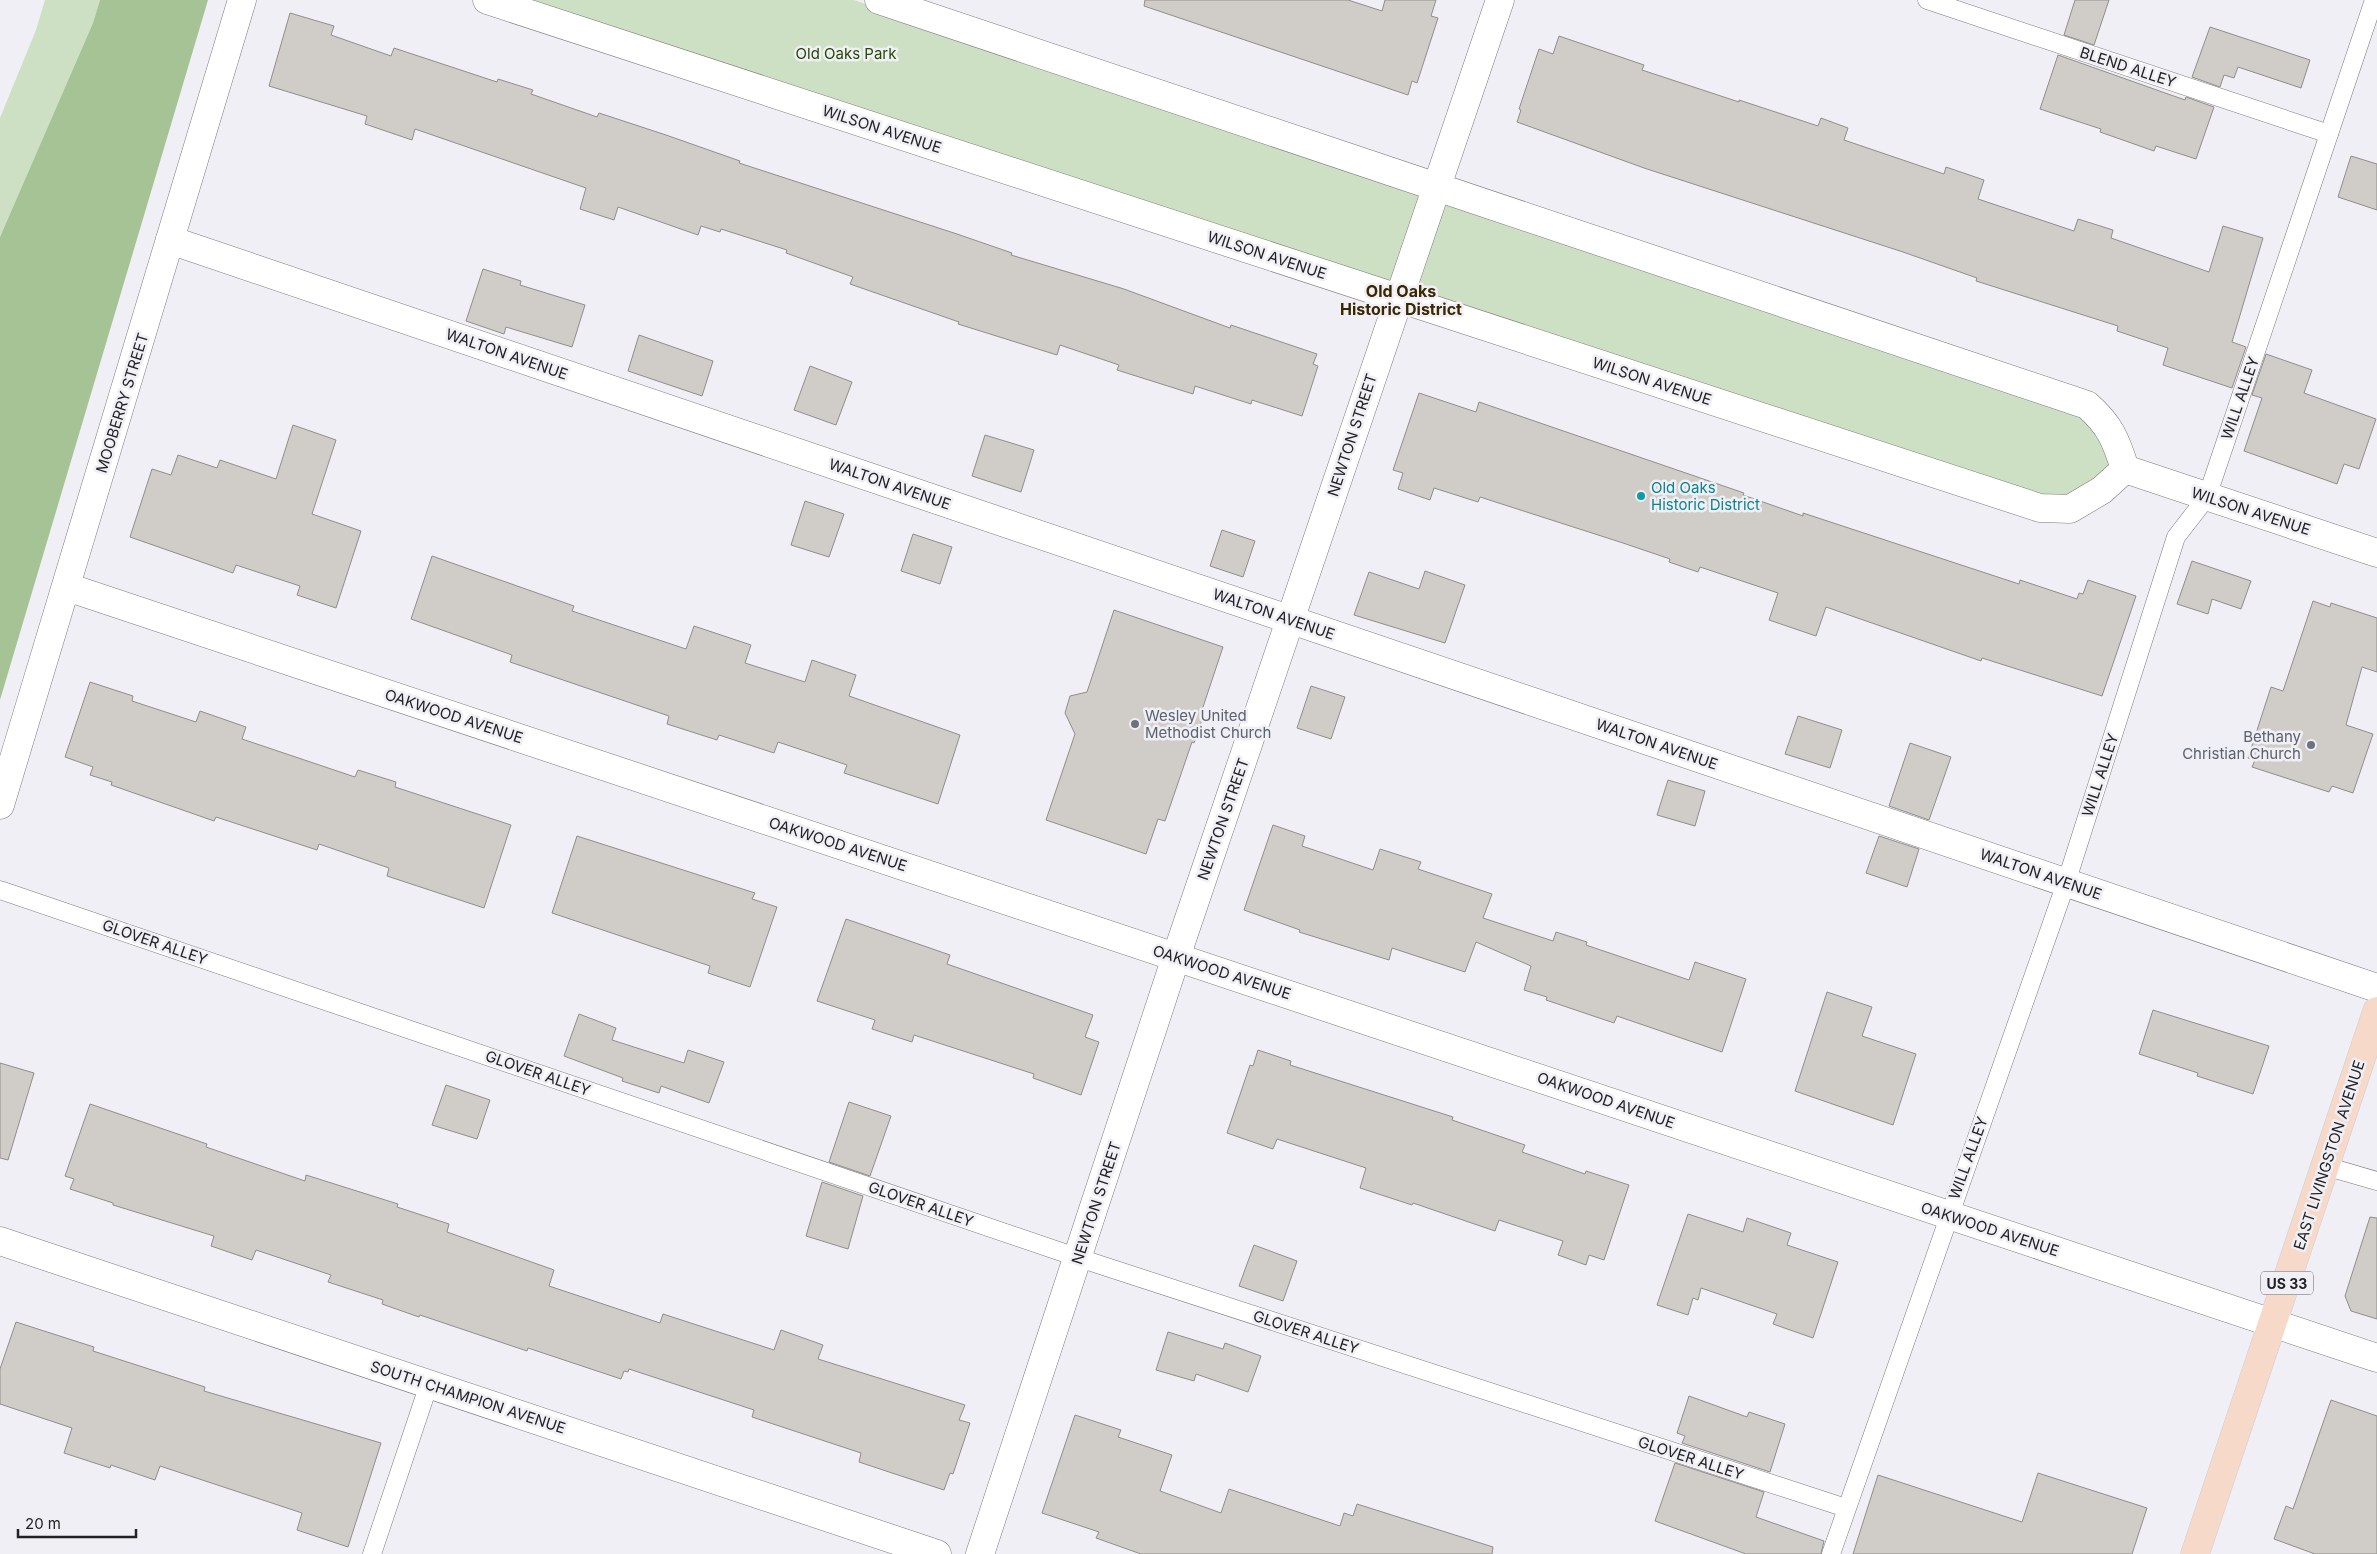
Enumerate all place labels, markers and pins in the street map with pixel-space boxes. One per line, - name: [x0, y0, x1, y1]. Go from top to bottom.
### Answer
- place label: Old Oaks Historic District: [1651, 478, 1760, 514]
- marker: Old Oaks Historic District: [1635, 490, 1647, 502]
- place label: Wesley United Methodist Church: [1145, 706, 1271, 742]
- marker: Wesley United Methodist Church: [1129, 718, 1141, 730]
- place label: Bethany Christian Church: [2182, 727, 2302, 763]
- marker: Bethany Christian Church: [2305, 739, 2317, 751]

